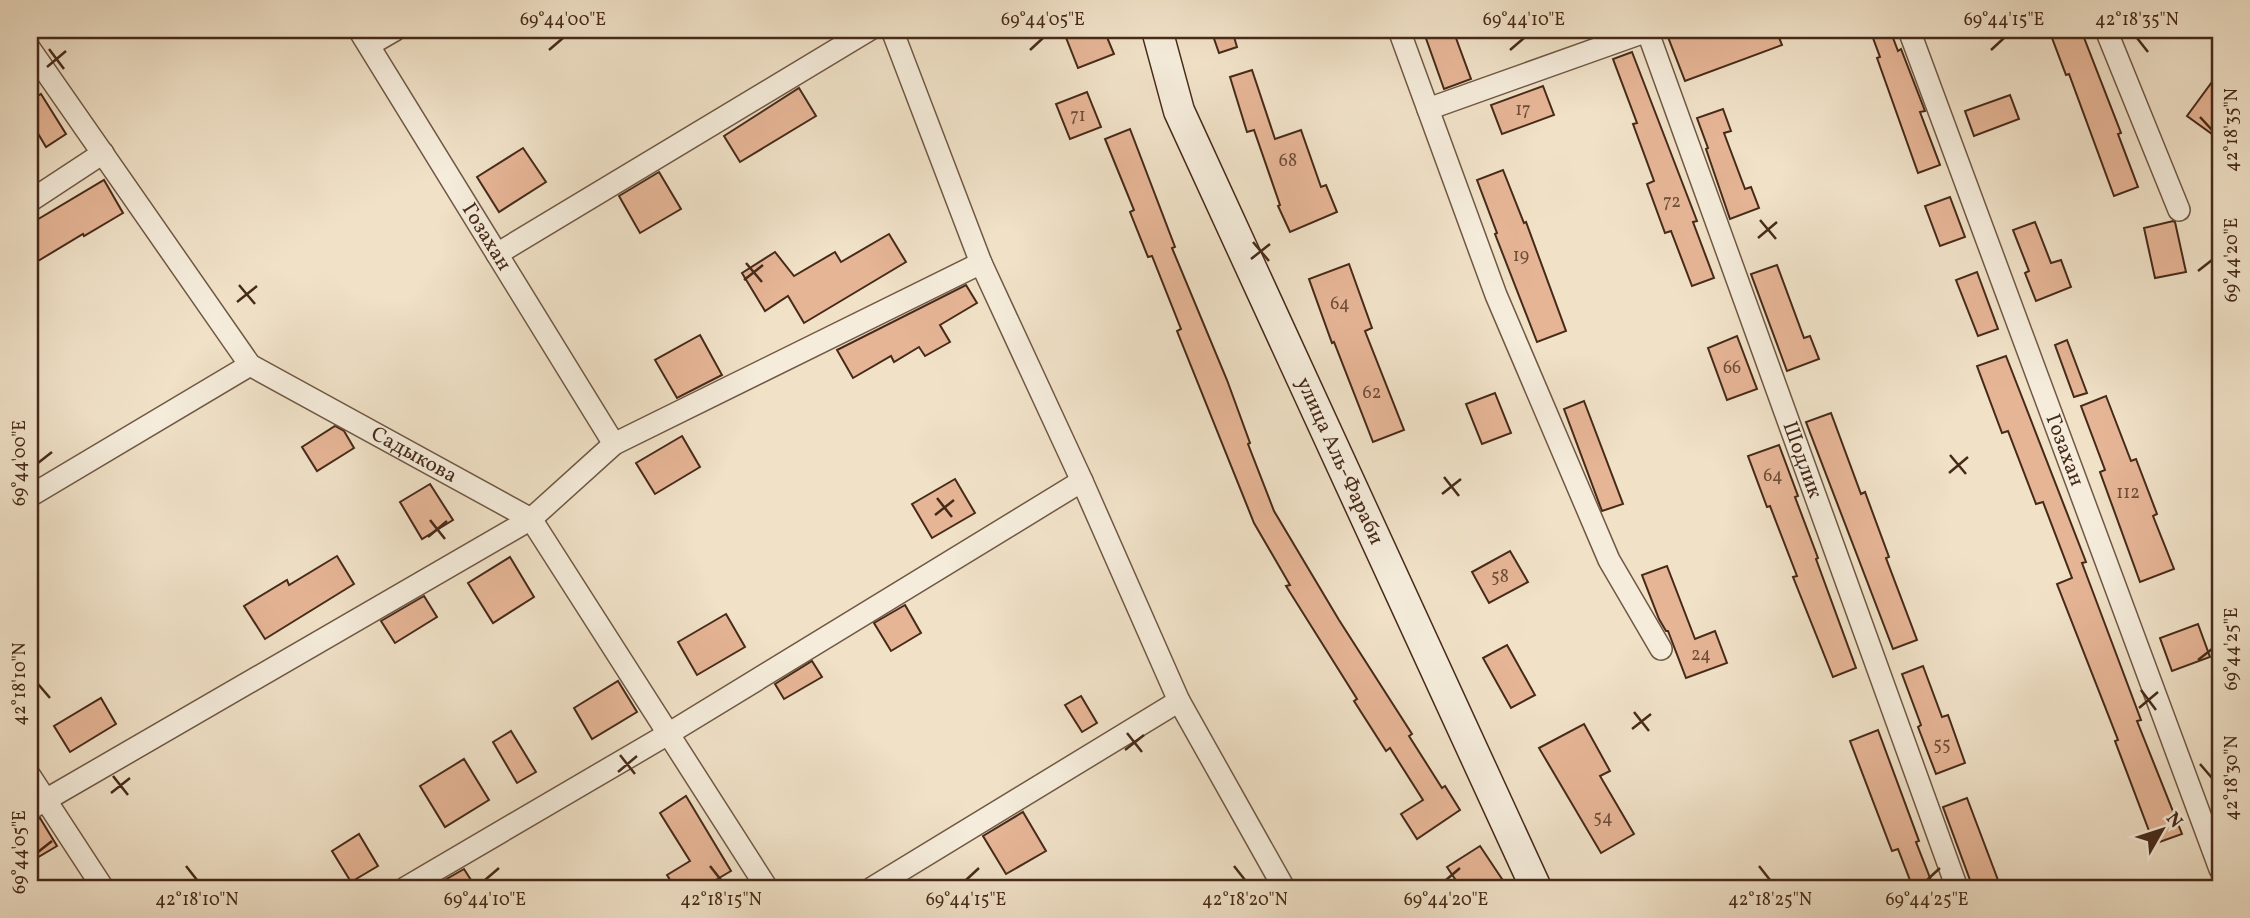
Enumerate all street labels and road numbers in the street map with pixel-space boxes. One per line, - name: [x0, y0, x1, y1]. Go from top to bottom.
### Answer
- street label: Гозахан: [454, 197, 519, 277]
- street label: улица Аль-Фараби: [1289, 372, 1391, 550]
- street label: Гозахан: [2038, 410, 2091, 490]
- street label: Шодлик: [1775, 417, 1829, 502]
- street label: Садыкова: [366, 420, 462, 490]

